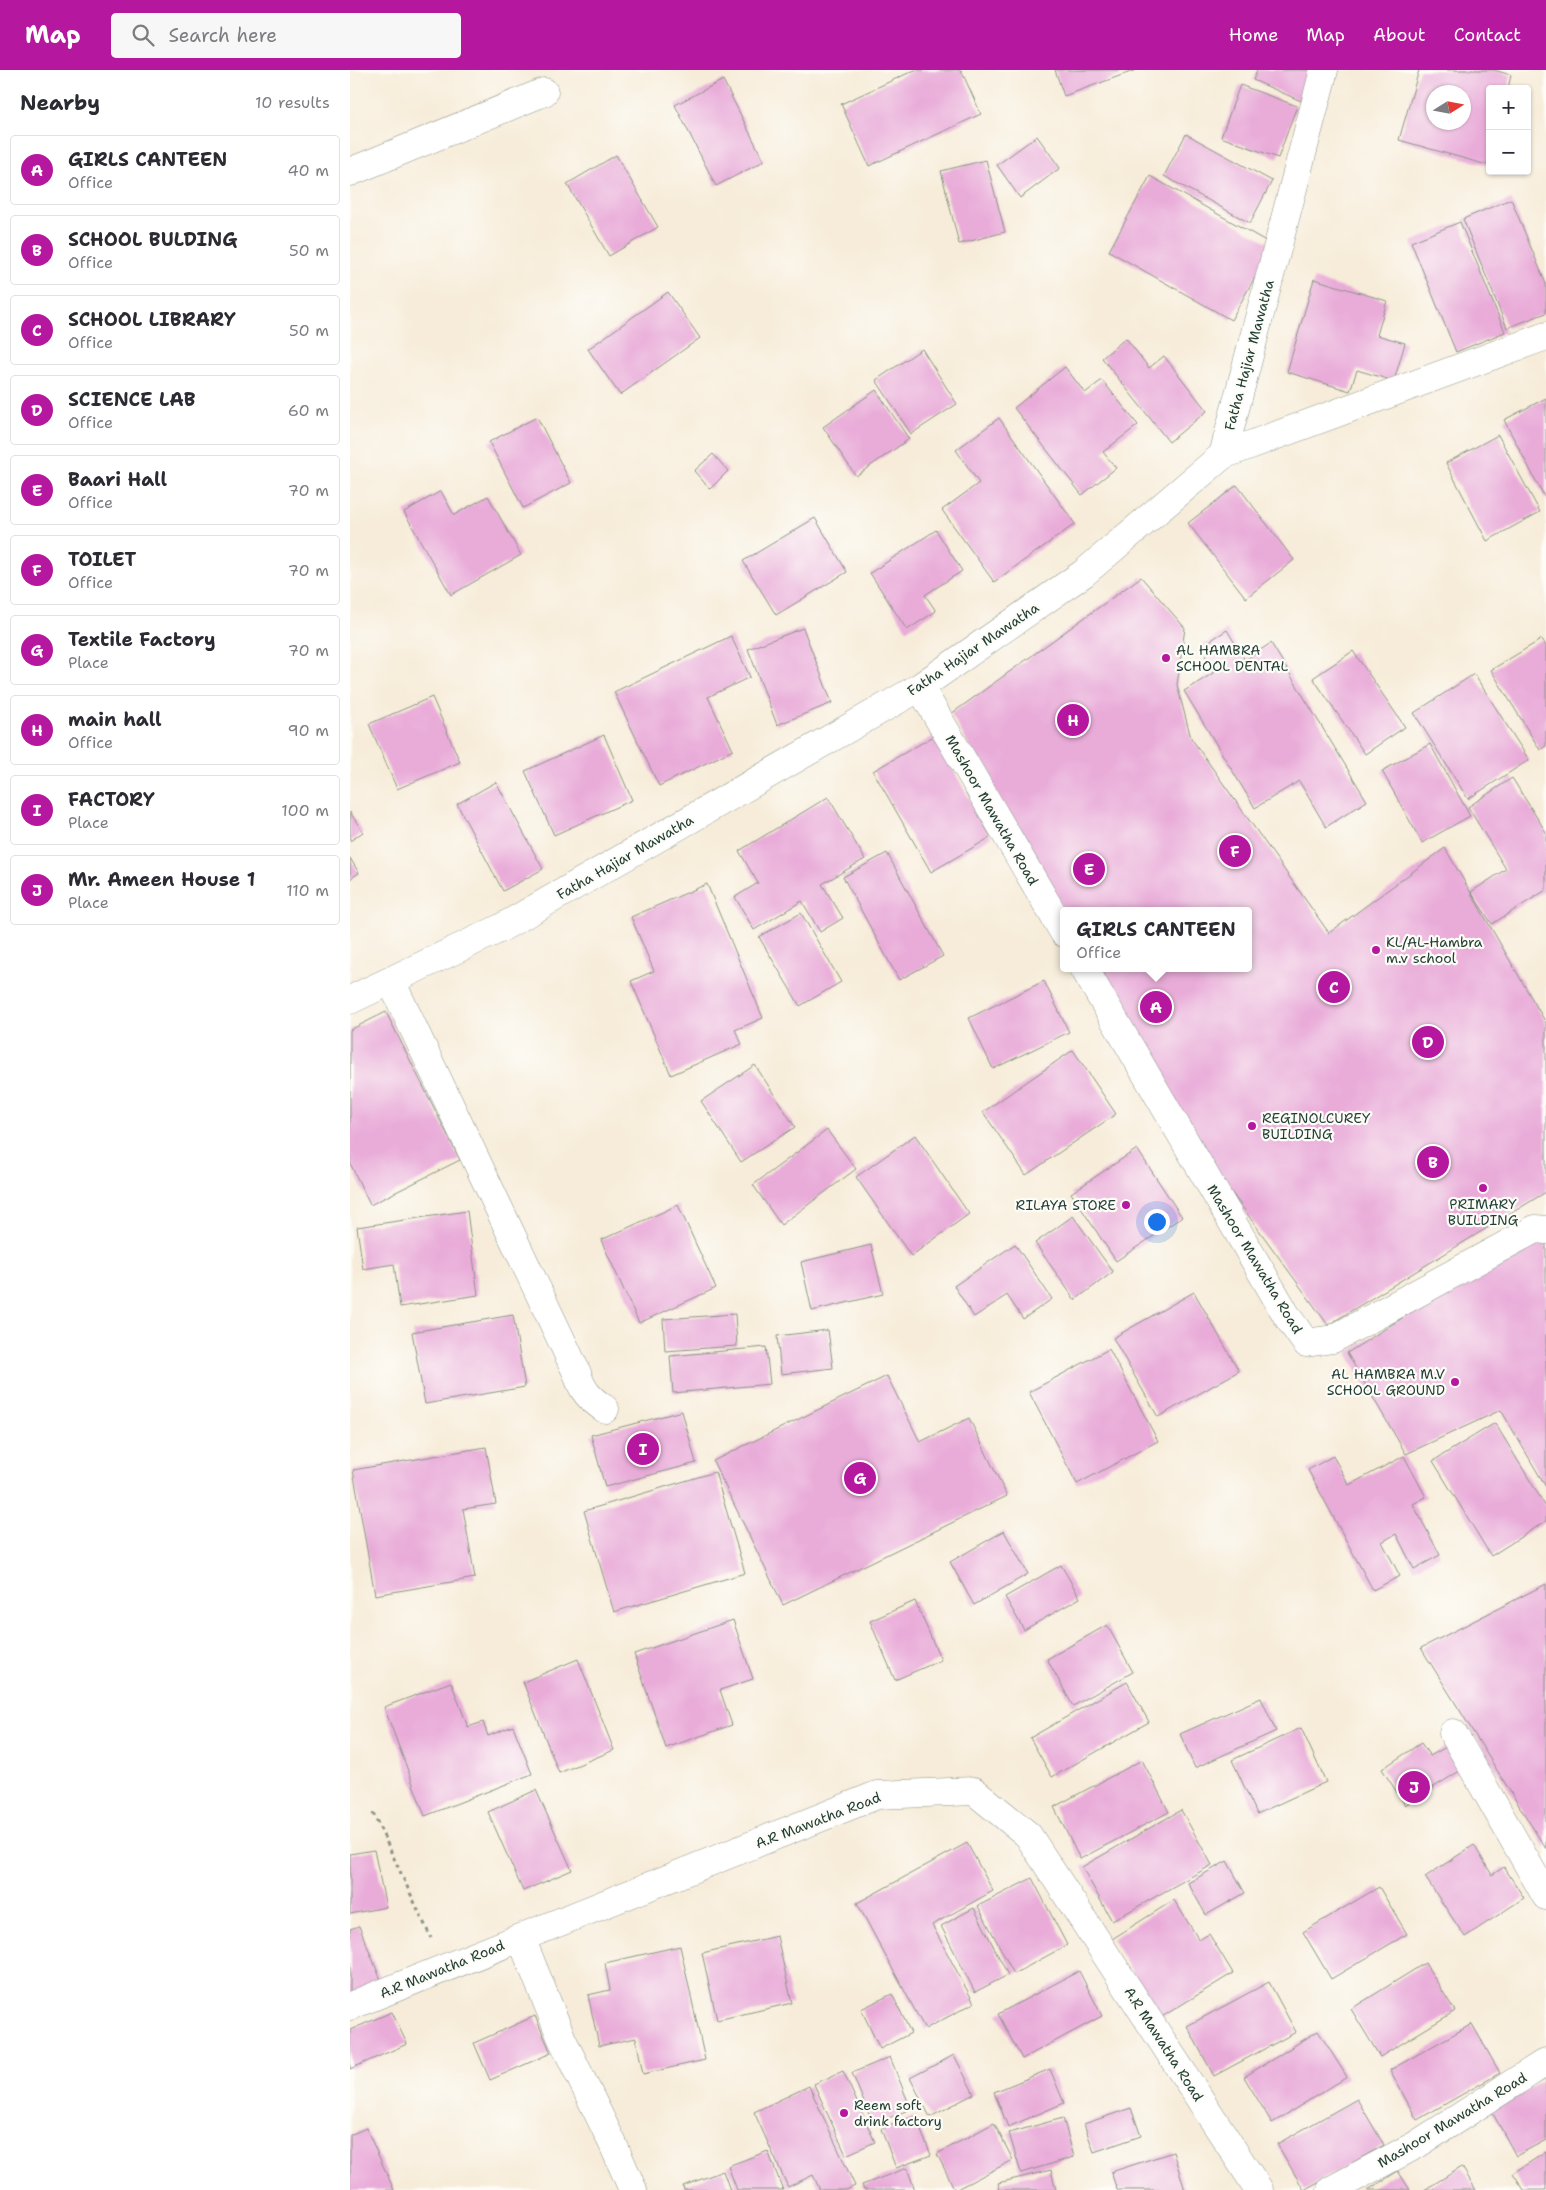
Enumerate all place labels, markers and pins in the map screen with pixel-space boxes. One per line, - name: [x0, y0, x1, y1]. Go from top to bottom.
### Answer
- place label: AL HAMBRA SCHOOL DENTAL: [1176, 641, 1289, 675]
- marker: AL HAMBRA SCHOOL DENTAL: [1160, 652, 1172, 664]
- pin: H: [1057, 701, 1089, 739]
- pin: F: [1219, 832, 1251, 870]
- pin: E: [1073, 850, 1105, 888]
- place label: KL/AL-Hambra m.v school: [1386, 933, 1483, 967]
- marker: KL/AL-Hambra m.v school: [1370, 944, 1382, 956]
- pin: C: [1318, 968, 1350, 1006]
- pin: A: [1140, 988, 1172, 1026]
- pin: D: [1412, 1023, 1444, 1061]
- place label: REGINOLCUREY BUILDING: [1262, 1109, 1371, 1143]
- marker: REGINOLCUREY BUILDING: [1246, 1120, 1258, 1132]
- pin: B: [1417, 1143, 1449, 1181]
- marker: PRIMARY BUILDING: [1477, 1182, 1489, 1194]
- place label: PRIMARY BUILDING: [1448, 1195, 1519, 1229]
- place label: RILAYA STORE: [1016, 1196, 1116, 1214]
- marker: RILAYA STORE: [1120, 1199, 1132, 1211]
- place label: AL HAMBRA M.V SCHOOL GROUND: [1327, 1365, 1446, 1399]
- marker: AL HAMBRA M.V SCHOOL GROUND: [1449, 1376, 1461, 1388]
- pin: I: [627, 1430, 659, 1468]
- pin: G: [844, 1459, 876, 1497]
- pin: J: [1398, 1768, 1430, 1806]
- place label: Reem soft drink factory: [854, 2096, 942, 2130]
- marker: Reem soft drink factory: [838, 2107, 850, 2119]

